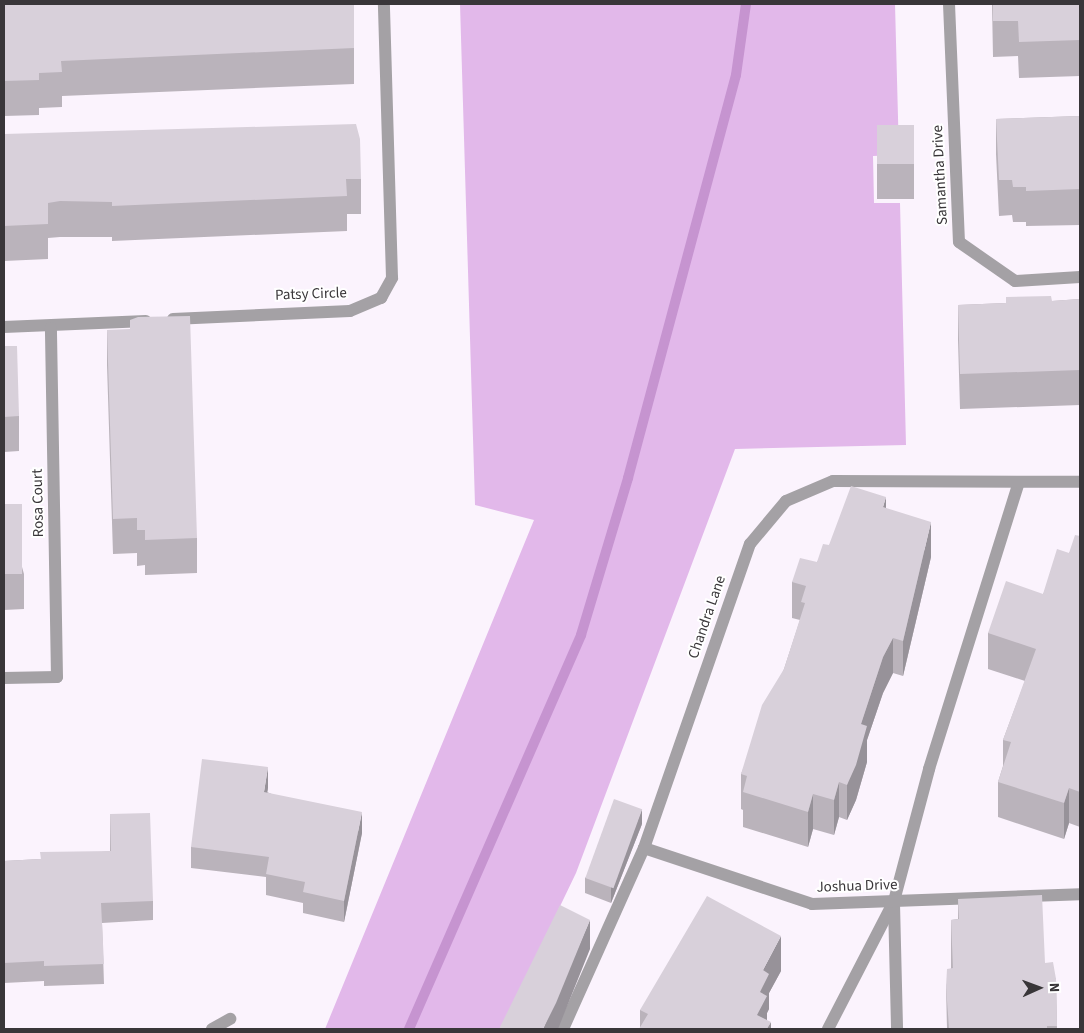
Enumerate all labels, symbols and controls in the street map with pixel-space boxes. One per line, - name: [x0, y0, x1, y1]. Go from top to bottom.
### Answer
- street label: Samantha Drive: [928, 125, 952, 225]
- street label: Patsy Circle: [275, 284, 347, 304]
- street label: Rosa Court: [28, 469, 48, 537]
- street label: Chandra Lane: [684, 573, 730, 661]
- street label: Joshua Drive: [816, 876, 898, 896]
- north arrow: [1014, 963, 1064, 1013]
- text: N: [1044, 982, 1064, 992]

